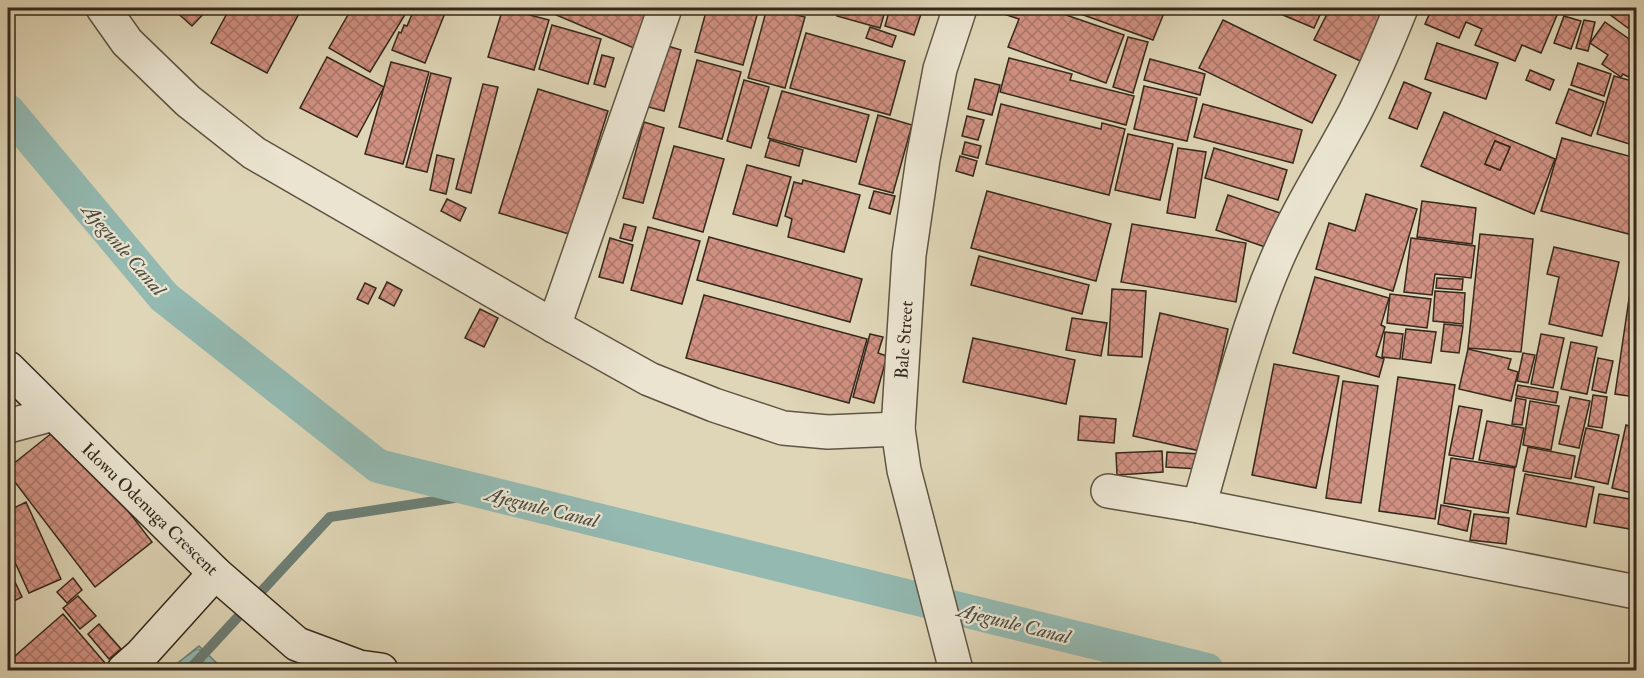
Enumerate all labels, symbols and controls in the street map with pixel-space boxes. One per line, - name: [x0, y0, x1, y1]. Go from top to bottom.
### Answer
- water label: Ajegunle Canal: [75, 196, 172, 303]
- street label: Bale Street: [890, 300, 919, 380]
- street label: Idowu Odenuga Crescent: [76, 438, 223, 581]
- water label: Ajegunle Canal: [481, 481, 603, 534]
- water label: Ajegunle Canal: [953, 597, 1075, 650]

